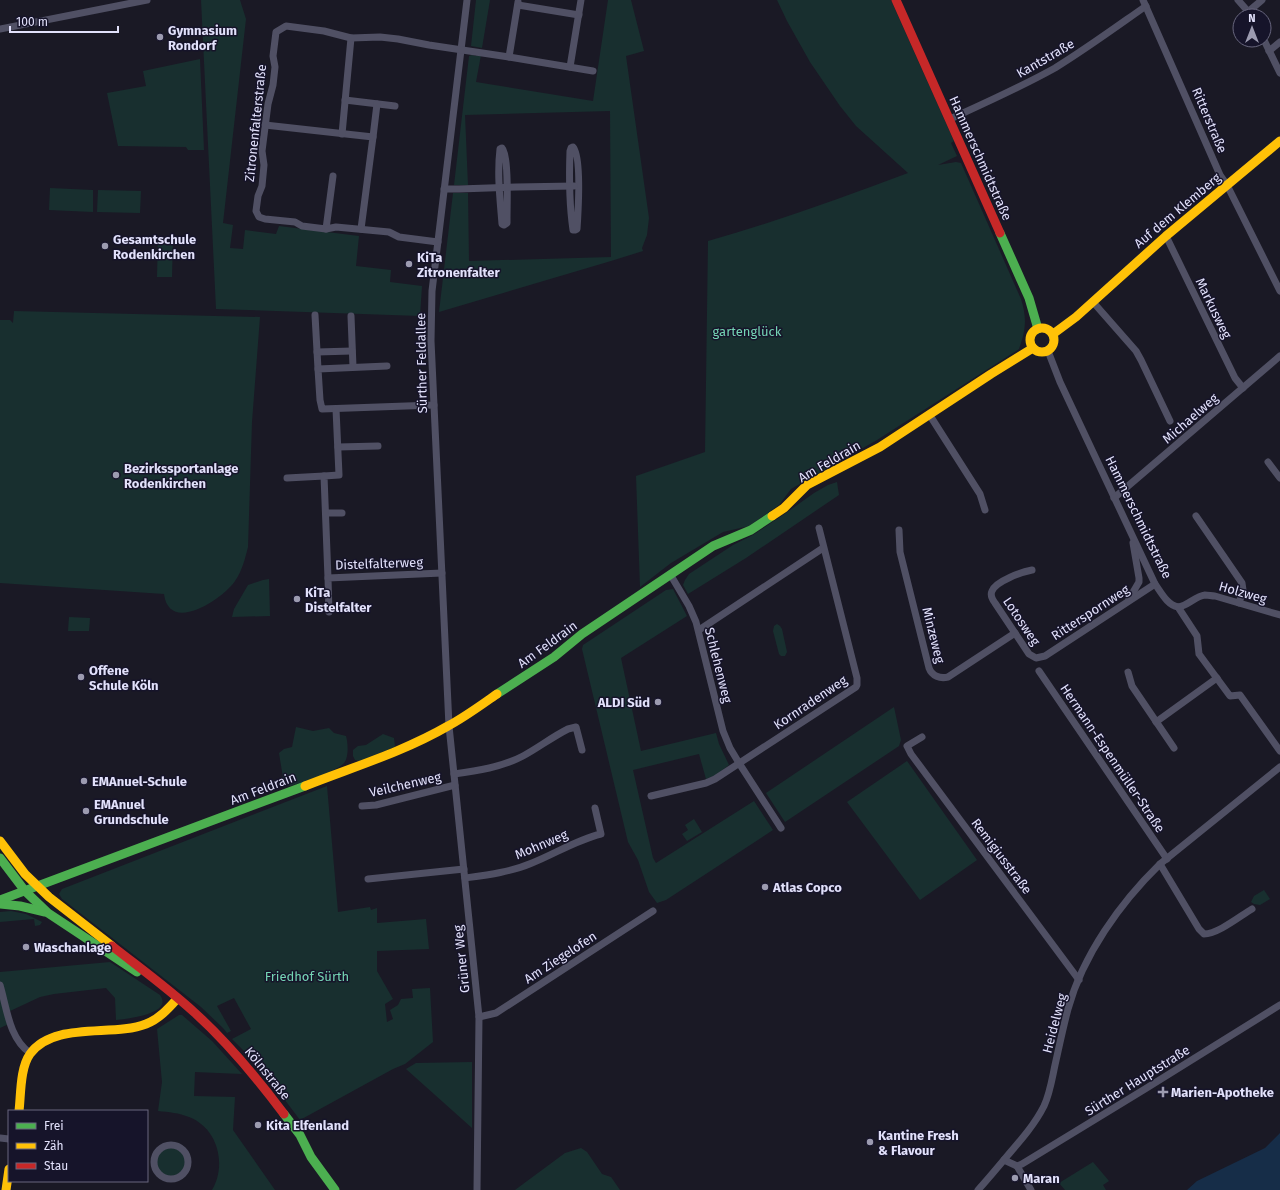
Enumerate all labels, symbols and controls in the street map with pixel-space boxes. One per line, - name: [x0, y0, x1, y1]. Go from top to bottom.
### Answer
- scale bar: [10, 8, 118, 34]
- north arrow: [1232, 8, 1272, 48]
- text: N: [1248, 12, 1256, 25]
- text: 100 m: [16, 15, 48, 29]
- place label: Gymnasium Rondorf: [168, 23, 237, 53]
- marker: Gymnasium Rondorf: [155, 32, 165, 42]
- street label: Kantstraße: [1014, 36, 1077, 81]
- street label: Zitronenfalterstraße: [242, 64, 269, 183]
- street label: Ritterstraße: [1189, 85, 1230, 155]
- street label: Hammerschmidtstraße: [946, 94, 1015, 223]
- street label: Auf dem Klemberg: [1131, 170, 1224, 251]
- place label: Gesamtschule Rodenkirchen: [113, 232, 196, 262]
- marker: Gesamtschule Rodenkirchen: [100, 241, 110, 251]
- place label: KiTa Zitronenfalter: [417, 250, 500, 280]
- marker: KiTa Zitronenfalter: [404, 259, 414, 269]
- street label: Markusweg: [1192, 276, 1235, 341]
- street label: Sürther Feldallee: [413, 313, 430, 413]
- park label: gartenglück: [713, 324, 782, 339]
- street label: Michaelweg: [1159, 390, 1221, 447]
- street label: Am Feldrain: [795, 438, 863, 485]
- street label: Hammerschmidtstraße: [1102, 453, 1175, 581]
- place label: Bezirkssportanlage Rodenkirchen: [124, 461, 238, 491]
- marker: Bezirkssportanlage Rodenkirchen: [111, 470, 121, 480]
- street label: Distelfalterweg: [335, 554, 424, 573]
- street label: Holzweg: [1217, 578, 1269, 607]
- street label: Ritterspornweg: [1049, 582, 1132, 643]
- place label: KiTa Distelfalter: [305, 585, 372, 615]
- marker: KiTa Distelfalter: [292, 594, 302, 604]
- street label: Lotosweg: [1000, 594, 1043, 648]
- street label: Minzeweg: [919, 606, 948, 665]
- street label: Am Feldrain: [515, 618, 580, 671]
- street label: Schlehenweg: [702, 626, 735, 705]
- place label: Offene Schule Köln: [89, 663, 159, 693]
- marker: Offene Schule Köln: [76, 672, 86, 682]
- street label: Kornradenweg: [771, 672, 850, 732]
- street label: Hermann-Espenmüller-Straße: [1057, 681, 1168, 835]
- place label: ALDI Süd: [597, 695, 650, 710]
- marker: ALDI Süd: [653, 697, 663, 707]
- street label: Am Feldrain: [228, 769, 298, 808]
- street label: Veilchenweg: [368, 769, 443, 800]
- place label: EMAnuel-Schule: [92, 774, 187, 789]
- marker: EMAnuel-Schule: [79, 776, 89, 786]
- place label: EMAnuel Grundschule: [94, 797, 169, 827]
- marker: EMAnuel Grundschule: [81, 806, 91, 816]
- street label: Remigiusstraße: [968, 816, 1035, 897]
- street label: Mohnweg: [512, 827, 570, 862]
- place label: Atlas Copco: [772, 880, 842, 895]
- marker: Atlas Copco: [760, 882, 770, 892]
- street label: Grüner Weg: [450, 924, 473, 994]
- street label: Am Ziegelofen: [521, 928, 599, 986]
- place label: Waschanlage: [34, 940, 111, 955]
- marker: Waschanlage: [21, 942, 31, 952]
- park label: Friedhof Sürth: [265, 969, 349, 984]
- street label: Heidelweg: [1039, 991, 1070, 1055]
- street label: Sürther Hauptstraße: [1082, 1042, 1192, 1119]
- street label: Kölnstraße: [242, 1044, 293, 1103]
- place label: Marien-Apotheke: [1171, 1085, 1274, 1100]
- marker: Marien-Apotheke: [1158, 1087, 1168, 1097]
- legend: [8, 1110, 148, 1182]
- place label: Kita Elfenland: [266, 1118, 349, 1133]
- text: Frei: [44, 1119, 64, 1133]
- marker: Kita Elfenland: [253, 1120, 263, 1130]
- place label: Kantine Fresh & Flavour: [878, 1128, 959, 1158]
- marker: Kantine Fresh & Flavour: [865, 1137, 875, 1147]
- text: Zäh: [44, 1139, 64, 1153]
- text: Stau: [44, 1159, 68, 1173]
- place label: Maran: [1023, 1171, 1060, 1186]
- marker: Maran: [1010, 1173, 1020, 1183]

